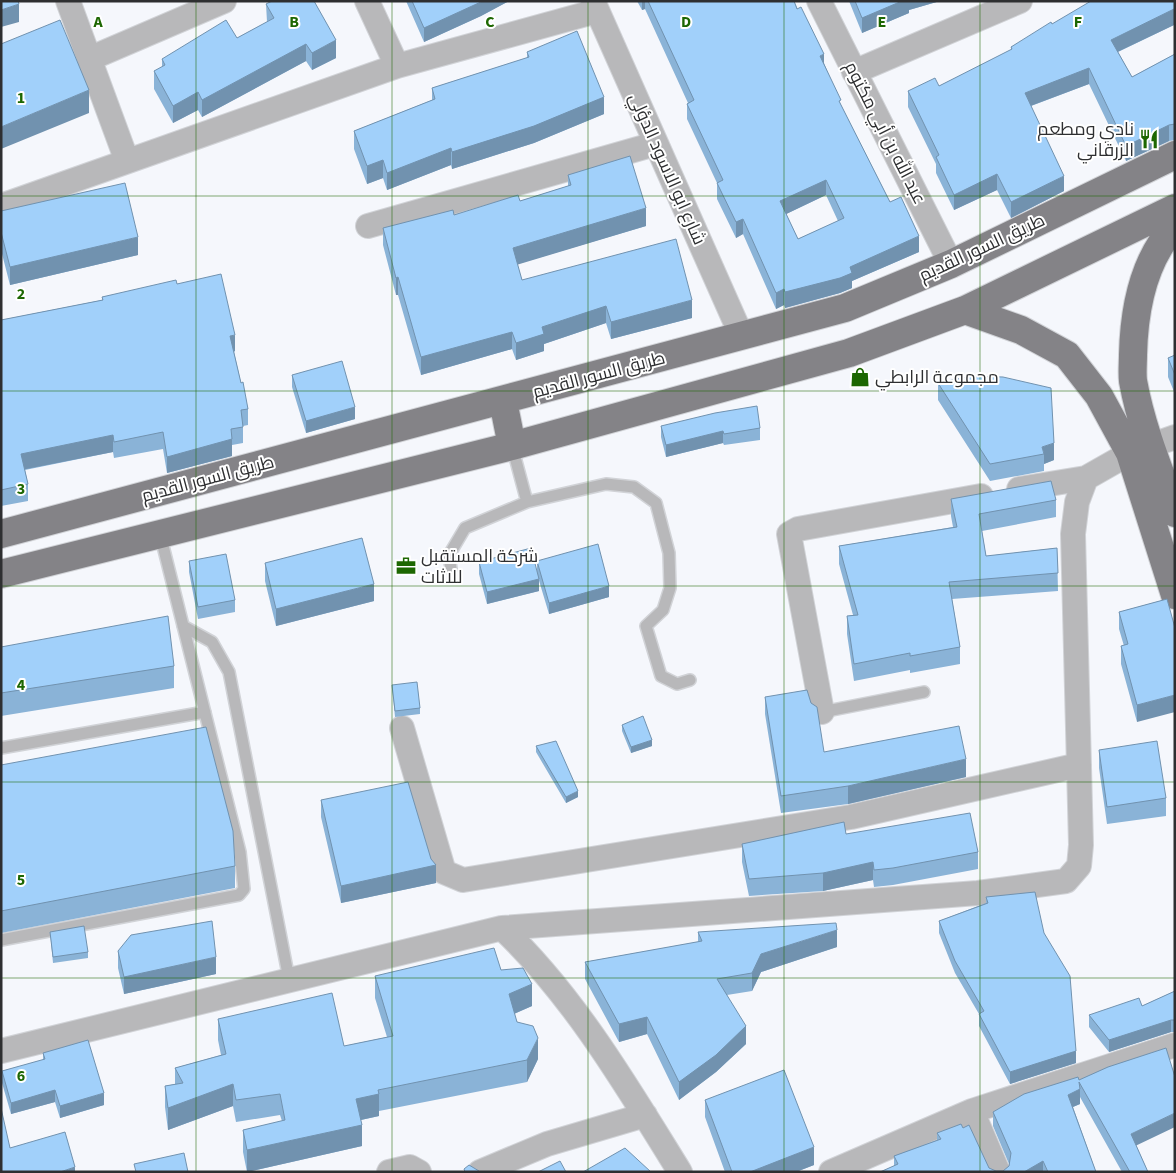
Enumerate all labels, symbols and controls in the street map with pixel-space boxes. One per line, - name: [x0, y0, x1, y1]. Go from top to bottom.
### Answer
- text: A: [92, 11, 103, 33]
- text: B: [289, 11, 299, 33]
- text: C: [485, 11, 495, 33]
- text: D: [681, 11, 691, 33]
- text: E: [878, 11, 886, 33]
- text: F: [1074, 11, 1082, 33]
- street label: عبد الله بن أبي مكتوم: [837, 57, 932, 209]
- text: 1: [17, 87, 25, 109]
- street label: شارع ابو الاسود الدؤلي: [621, 89, 712, 249]
- place label: نادي ومطعم الزرقاني: [1037, 117, 1134, 164]
- restaurant icon: نادي ومطعم الزرقاني: [1138, 128, 1160, 150]
- street label: طريق السور القديم: [915, 208, 1049, 288]
- text: 2: [17, 283, 25, 305]
- street label: طريق السور القديم: [530, 345, 668, 405]
- place label: مجموعة الرابطي: [875, 365, 999, 391]
- shop icon: مجموعة الرابطي: [849, 366, 871, 388]
- street label: طريق السور القديم: [139, 449, 277, 509]
- text: 3: [17, 478, 25, 500]
- place label: شركة المستقبل للاثات: [421, 544, 538, 590]
- office icon: شركة المستقبل للاثات: [395, 555, 417, 577]
- text: 4: [17, 674, 26, 696]
- text: 5: [17, 869, 25, 891]
- text: 6: [17, 1065, 25, 1087]

